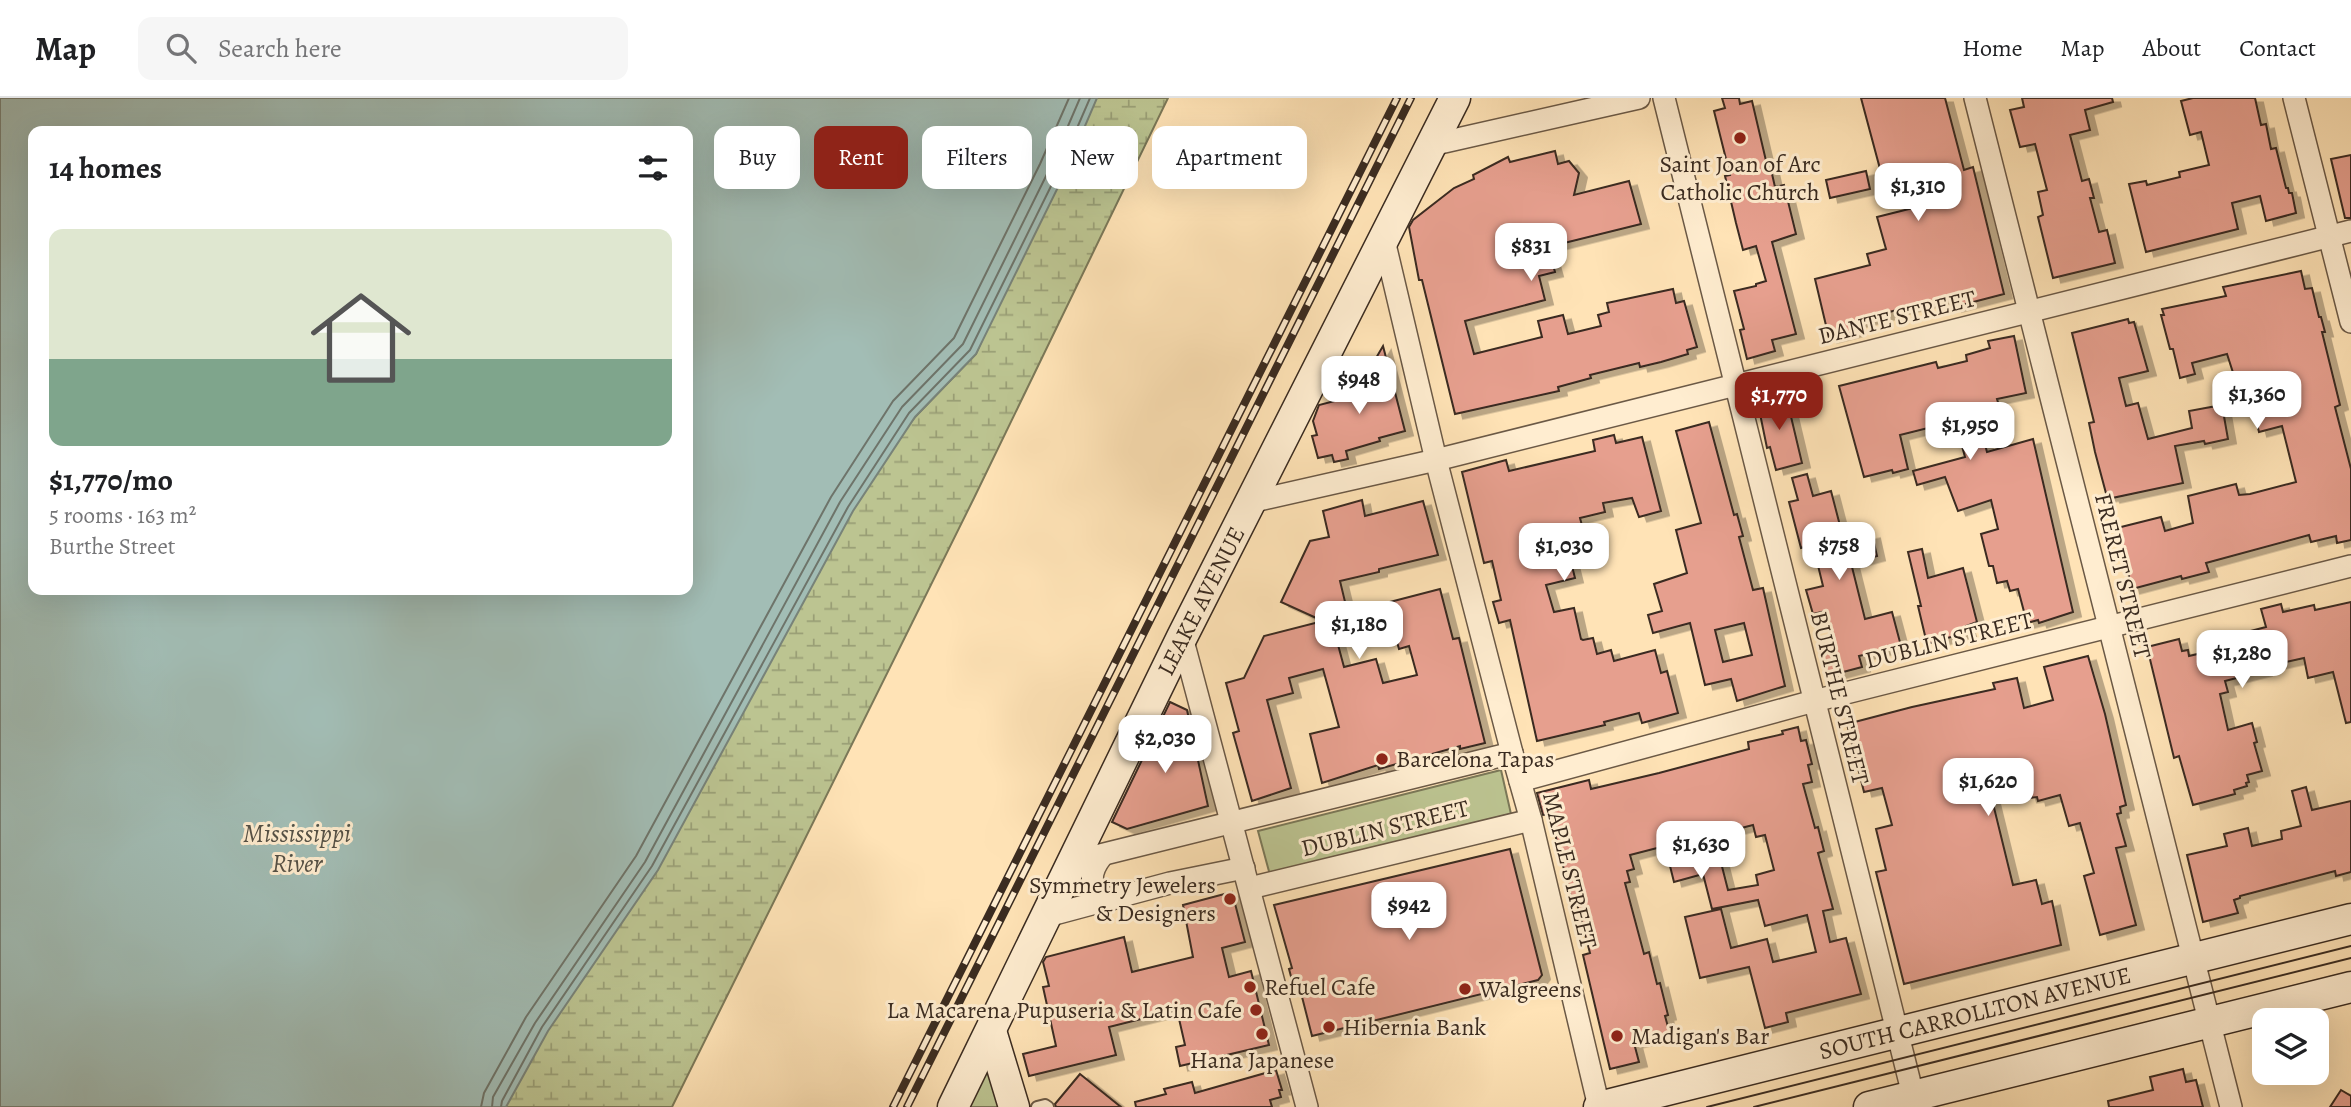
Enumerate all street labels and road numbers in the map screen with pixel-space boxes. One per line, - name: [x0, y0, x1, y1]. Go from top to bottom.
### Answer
- street label: DANTE STREET: [1815, 282, 1979, 352]
- street label: FRERET STREET: [2087, 490, 2159, 662]
- street label: LEAKE AVENUE: [1150, 521, 1252, 681]
- street label: DUBLIN STREET: [1862, 604, 2036, 676]
- street label: BURTHE STREET: [1803, 608, 1877, 788]
- street label: MAPLE STREET: [1535, 788, 1605, 952]
- street label: DUBLIN STREET: [1298, 792, 1472, 864]
- street label: SOUTH CARROLLTON AVENUE: [1816, 959, 2134, 1067]

